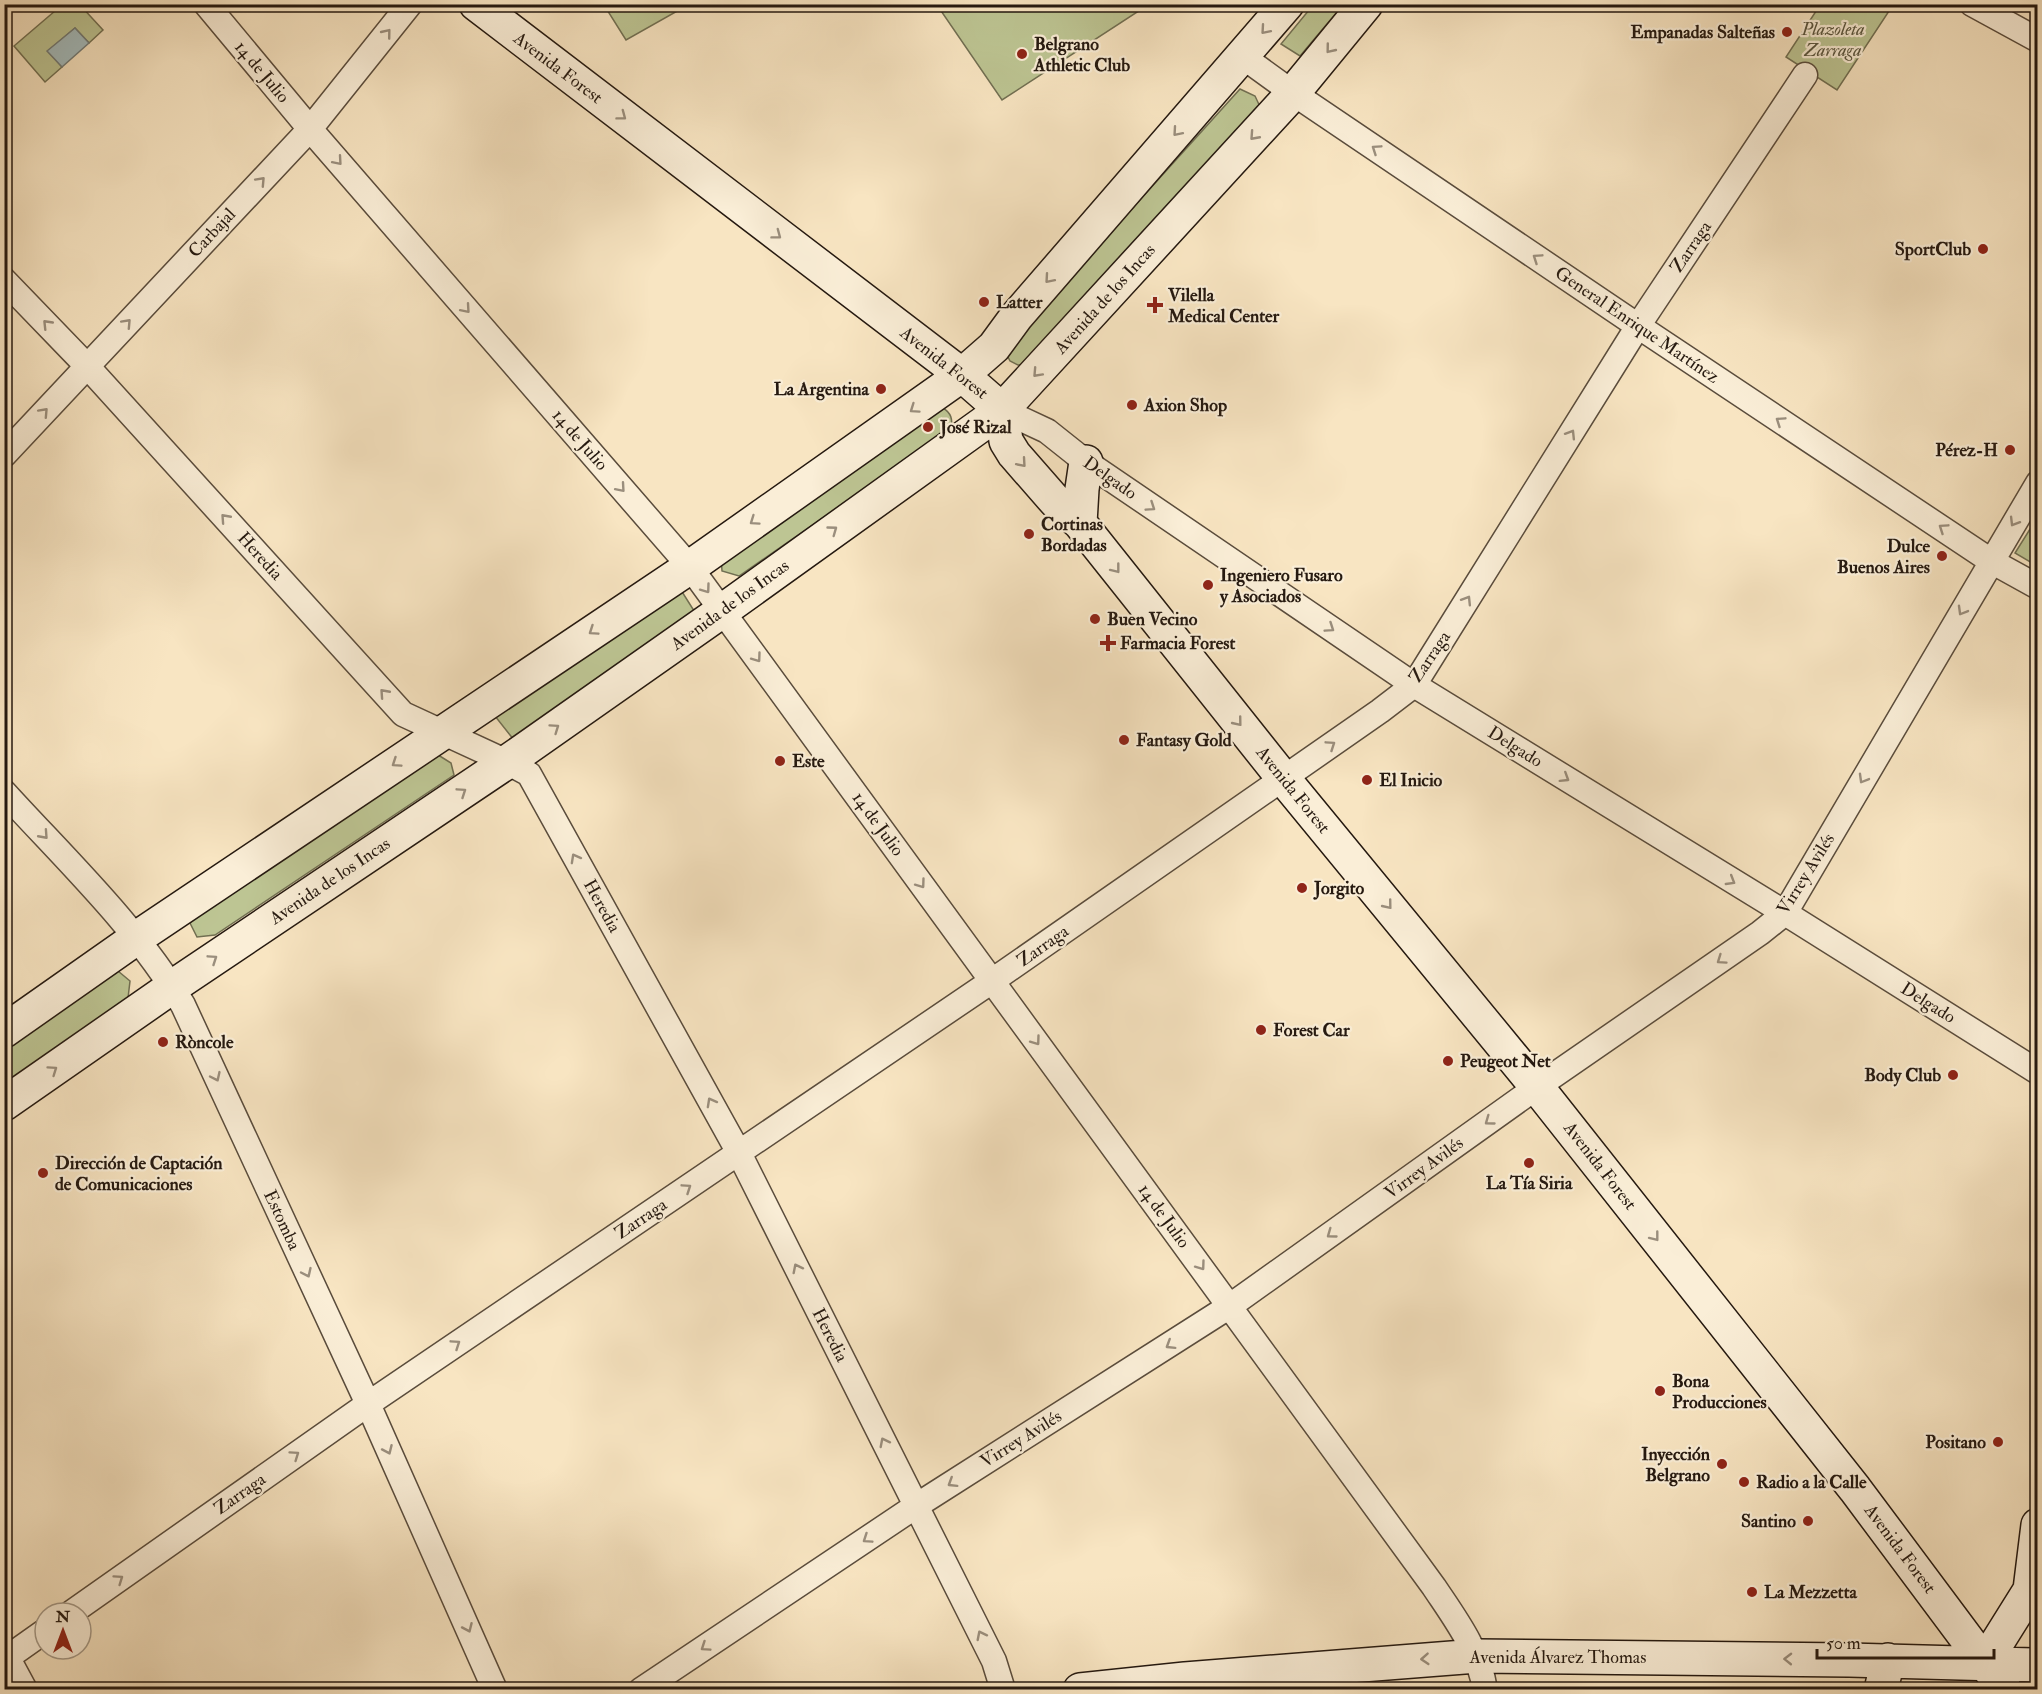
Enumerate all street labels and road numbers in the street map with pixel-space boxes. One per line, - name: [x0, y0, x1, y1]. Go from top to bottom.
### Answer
- street label: Avenida Forest: [508, 26, 607, 109]
- street label: 14 de Julio: [229, 36, 295, 108]
- street label: Carbajal: [183, 203, 241, 263]
- street label: Zarraga: [1665, 216, 1717, 277]
- street label: Avenida de los Incas: [1049, 239, 1161, 360]
- street label: General Enrique Martínez: [1550, 261, 1724, 389]
- street label: Avenida Forest: [894, 321, 993, 405]
- street label: 14 de Julio: [547, 404, 613, 476]
- street label: Delgado: [1079, 451, 1142, 505]
- street label: Heredia: [232, 527, 288, 585]
- street label: Avenida de los Incas: [665, 554, 794, 656]
- street label: Zarraga: [1404, 626, 1456, 687]
- street label: Delgado: [1483, 721, 1547, 773]
- street label: Avenida Forest: [1250, 741, 1335, 838]
- street label: 14 de Julio: [847, 787, 909, 861]
- street label: Virrey Avilés: [1772, 829, 1840, 919]
- street label: Avenida de los Incas: [264, 832, 395, 930]
- street label: Heredia: [578, 875, 626, 937]
- street label: Zarraga: [1013, 920, 1074, 972]
- street label: Delgado: [1896, 977, 1960, 1029]
- street label: Avenida Forest: [1558, 1116, 1642, 1215]
- street label: Virrey Avilés: [1380, 1132, 1468, 1204]
- street label: 14 de Julio: [1133, 1179, 1195, 1253]
- street label: Estomba: [258, 1186, 306, 1254]
- street label: Zarraga: [611, 1193, 672, 1245]
- street label: Heredia: [807, 1304, 854, 1366]
- street label: Virrey Avilés: [976, 1405, 1066, 1473]
- street label: Zarraga: [210, 1468, 271, 1520]
- street label: Avenida Forest: [1858, 1499, 1941, 1598]
- street label: Avenida Álvarez Thomas: [1469, 1646, 1646, 1669]

